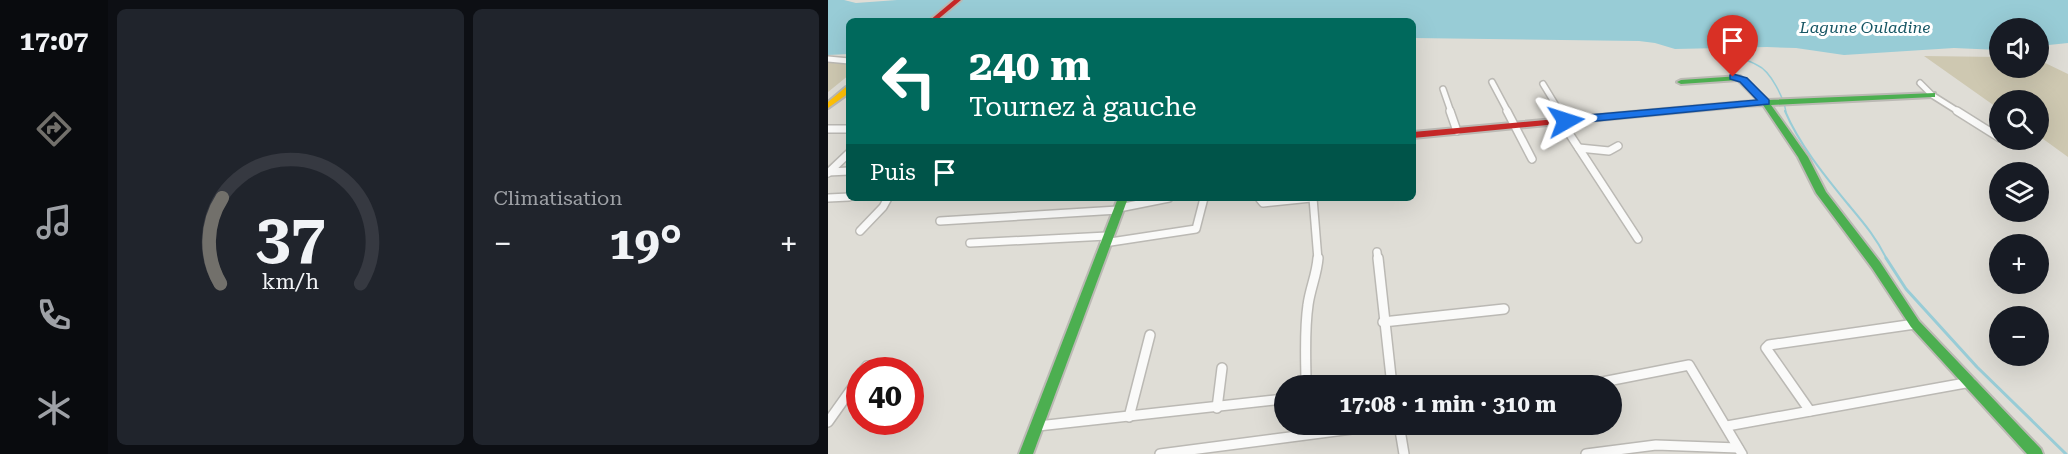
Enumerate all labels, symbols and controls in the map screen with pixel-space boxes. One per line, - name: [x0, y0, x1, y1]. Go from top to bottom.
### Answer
- pin: [1707, 15, 1758, 77]
- water label: Lagune Ouladine: [1799, 18, 1930, 37]
- map controls: [1989, 18, 2049, 366]
- button: sound: [1989, 18, 2049, 78]
- icon: arrive: [1716, 24, 1749, 57]
- text: 17:07: [20, 25, 88, 57]
- text: 240 m: [969, 41, 1091, 90]
- icon: left: [870, 42, 948, 120]
- position arrow: [1534, 89, 1598, 153]
- button: search: [1989, 90, 2049, 150]
- text: Tournez à gauche: [969, 91, 1197, 123]
- icon: directions: [33, 108, 75, 150]
- icon: arrive: [928, 156, 961, 189]
- text: Puis: [870, 160, 916, 185]
- button: layers: [1989, 162, 2049, 222]
- text: Climatisation: [494, 186, 622, 210]
- text: 37: [255, 200, 325, 273]
- icon: music: [33, 201, 75, 243]
- text: 19°: [609, 217, 682, 270]
- text: −: [494, 224, 512, 263]
- text: +: [780, 224, 798, 263]
- button: +: [1989, 234, 2049, 294]
- text: km/h: [262, 269, 319, 294]
- icon: phone: [33, 294, 75, 336]
- button: −: [1989, 306, 2049, 366]
- speed limit sign: 40: [846, 357, 924, 435]
- icon: climate: [33, 387, 75, 429]
- text: 17:08 · 1 min · 310 m: [1339, 392, 1557, 417]

